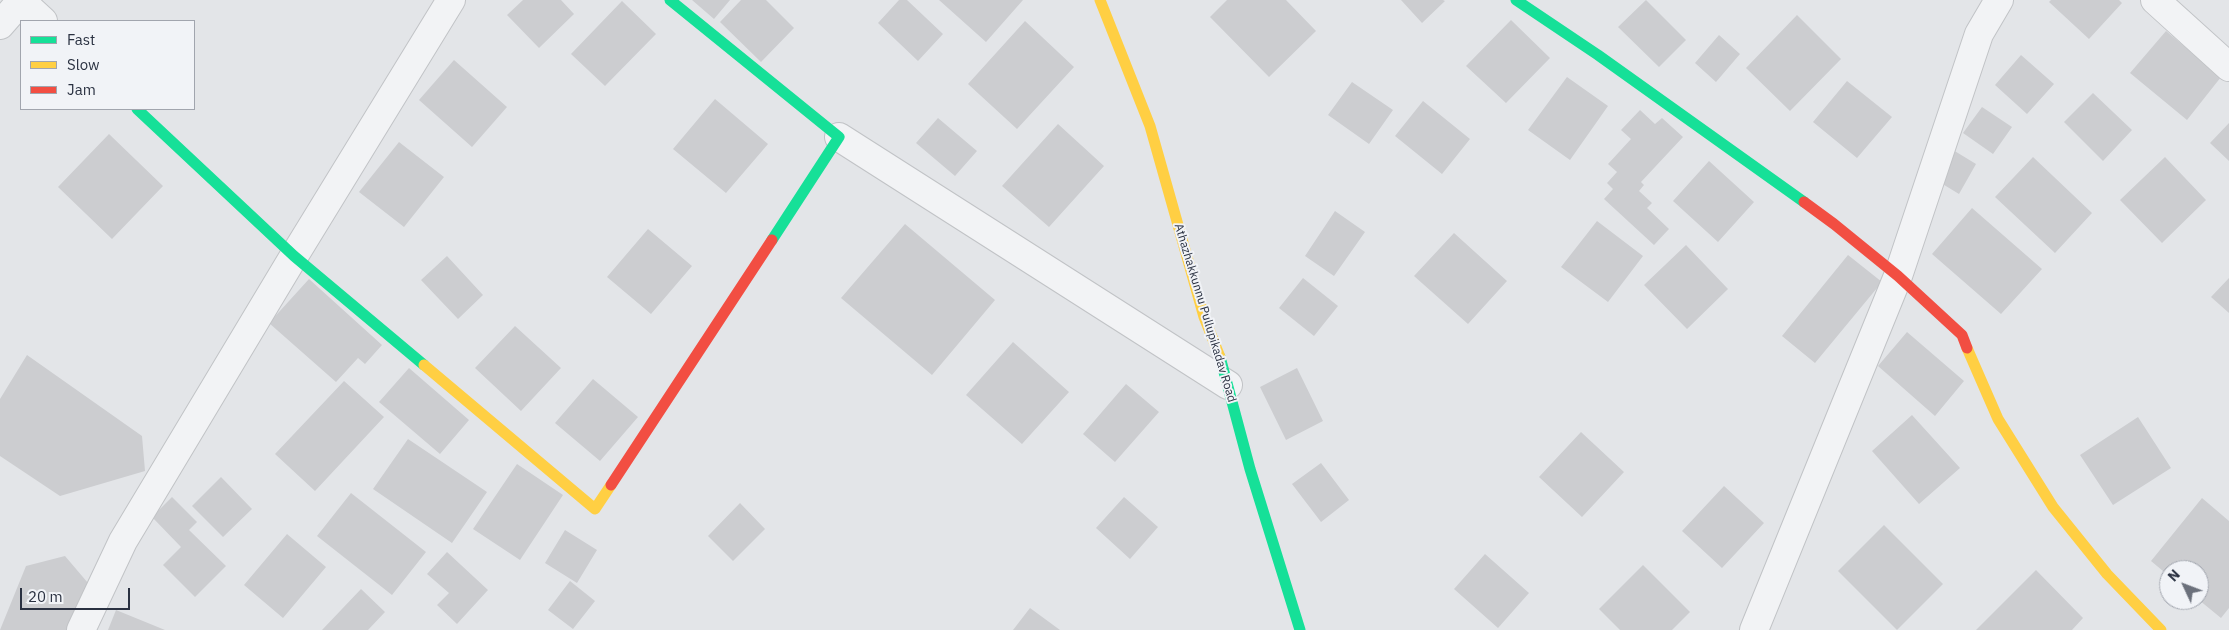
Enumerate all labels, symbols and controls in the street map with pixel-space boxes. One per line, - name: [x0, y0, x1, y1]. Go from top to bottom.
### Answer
- legend: [20, 20, 195, 110]
- text: Fast: [67, 30, 95, 49]
- text: Slow: [67, 55, 100, 74]
- text: Jam: [67, 80, 96, 99]
- street label: Athazhakkunnu Pullupikadav Road: [1171, 222, 1239, 404]
- north arrow: [2159, 560, 2209, 610]
- text: N: [2164, 566, 2184, 585]
- scale bar: [22, 578, 132, 610]
- text: 20 m: [28, 587, 63, 606]

